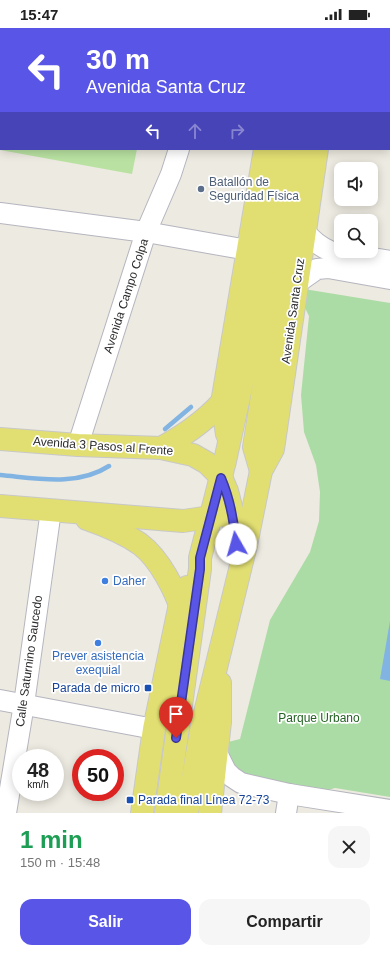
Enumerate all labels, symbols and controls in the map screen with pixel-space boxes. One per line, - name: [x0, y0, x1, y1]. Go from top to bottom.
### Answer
- text: 15:47: [20, 6, 58, 23]
- icon: left: [20, 44, 72, 96]
- text: 30 m: [86, 44, 150, 75]
- text: Avenida Santa Cruz: [86, 77, 246, 97]
- icon: left: [142, 120, 164, 142]
- icon: ahead: [184, 120, 206, 142]
- icon: right: [226, 120, 248, 142]
- map controls: [334, 162, 378, 258]
- button: sound: [334, 162, 378, 206]
- place label: Batallón de Seguridad Física: [209, 175, 299, 203]
- marker: Batallón de Seguridad Física: [196, 184, 206, 194]
- button: search: [334, 214, 378, 258]
- street label: Avenida Campo Colpa: [101, 237, 151, 355]
- street label: Avenida Santa Cruz: [279, 257, 307, 365]
- street label: Avenida 3 Pasos al Frente: [32, 434, 174, 458]
- position arrow: [215, 523, 257, 565]
- place label: Daher: [113, 574, 146, 588]
- marker: Daher: [100, 576, 110, 586]
- street label: Calle Saturnino Saucedo: [13, 594, 45, 728]
- marker: Prever asistencia exequial: [93, 638, 103, 648]
- place label: Prever asistencia exequial: [52, 649, 144, 677]
- place label: Parada de micro: [52, 681, 140, 695]
- marker: Parada de micro: [143, 683, 153, 693]
- pin: [159, 697, 193, 738]
- icon: arrive: [165, 703, 187, 725]
- park label: Parque Urbano: [278, 711, 360, 725]
- speed limit sign: 50: [72, 749, 124, 801]
- text: 48: [27, 759, 49, 781]
- text: km/h: [27, 779, 49, 790]
- place label: Parada final Línea 72-73: [138, 793, 270, 807]
- marker: Parada final Línea 72-73: [125, 795, 135, 805]
- text: 1 min: [20, 826, 83, 853]
- button: close: [328, 826, 370, 868]
- text: 150 m · 15:48: [20, 855, 100, 870]
- button: Salir: [20, 899, 191, 945]
- button: Compartir: [199, 899, 370, 945]

